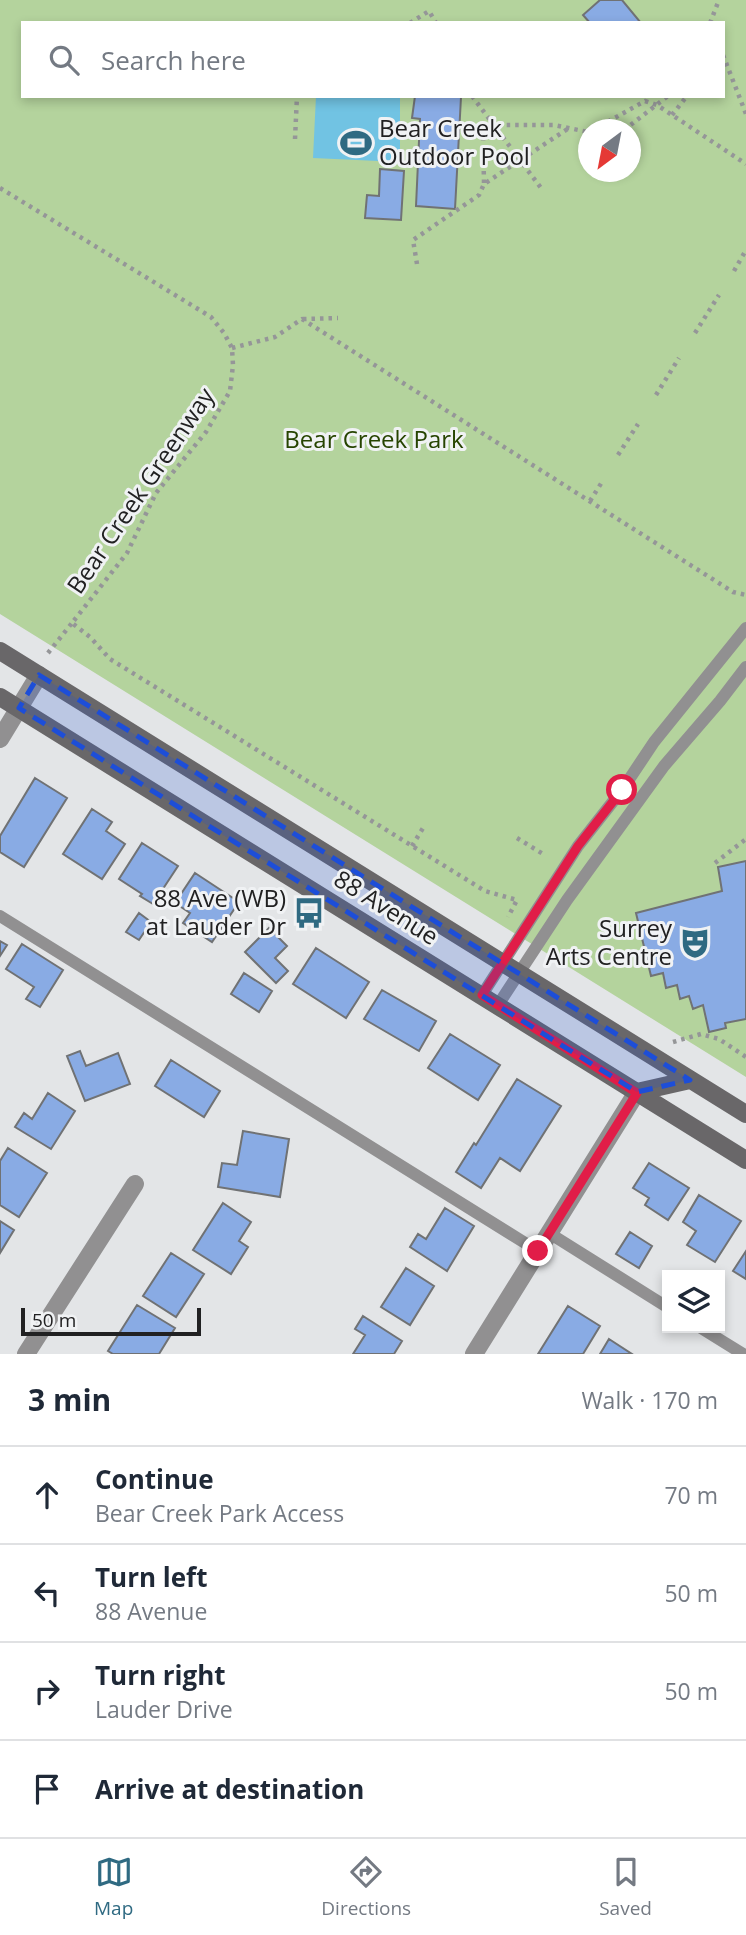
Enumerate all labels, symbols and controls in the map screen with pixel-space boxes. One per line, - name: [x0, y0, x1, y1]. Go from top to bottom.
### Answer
- search box: [21, 21, 725, 98]
- icon: search: [45, 41, 83, 79]
- text: Search here: [101, 42, 246, 78]
- place label: Bear Creek Outdoor Pool: [379, 111, 530, 172]
- north arrow: [578, 119, 641, 182]
- sports icon: Bear Creek Outdoor Pool: [339, 126, 373, 160]
- street label: Bear Creek Greenway: [58, 380, 222, 600]
- park label: Bear Creek Park: [284, 422, 464, 455]
- route start: [606, 774, 637, 805]
- street label: 88 Avenue: [328, 862, 445, 952]
- place label: 88 Ave (WB) at Lauder Dr: [146, 881, 286, 942]
- bus stop icon: 88 Ave (WB) at Lauder Dr: [292, 896, 326, 930]
- place label: Surrey Arts Centre: [546, 911, 673, 972]
- theatre icon: Surrey Arts Centre: [678, 926, 712, 960]
- route end: [522, 1235, 553, 1266]
- map controls: [662, 1270, 725, 1333]
- button: layers: [662, 1270, 725, 1333]
- scale bar: [21, 1305, 201, 1337]
- text: 50 m: [32, 1307, 76, 1333]
- text: 3 min: [28, 1379, 111, 1420]
- text: Walk · 170 m: [581, 1384, 718, 1416]
- text: Continue: [95, 1461, 214, 1497]
- icon: ahead: [28, 1476, 66, 1514]
- text: 70 m: [664, 1479, 718, 1511]
- text: Bear Creek Park Access: [95, 1497, 344, 1529]
- text: Turn left: [95, 1559, 207, 1595]
- icon: left: [28, 1574, 66, 1612]
- text: 50 m: [664, 1577, 718, 1609]
- text: 88 Avenue: [95, 1595, 207, 1627]
- text: Turn right: [95, 1657, 226, 1693]
- icon: right: [28, 1672, 66, 1710]
- text: 50 m: [664, 1675, 718, 1707]
- text: Lauder Drive: [95, 1693, 233, 1725]
- icon: arrive: [28, 1770, 66, 1808]
- text: Arrive at destination: [95, 1771, 364, 1807]
- tab: Map: [94, 1853, 133, 1921]
- tab: Directions: [321, 1853, 411, 1921]
- tab: Saved: [599, 1853, 652, 1921]

